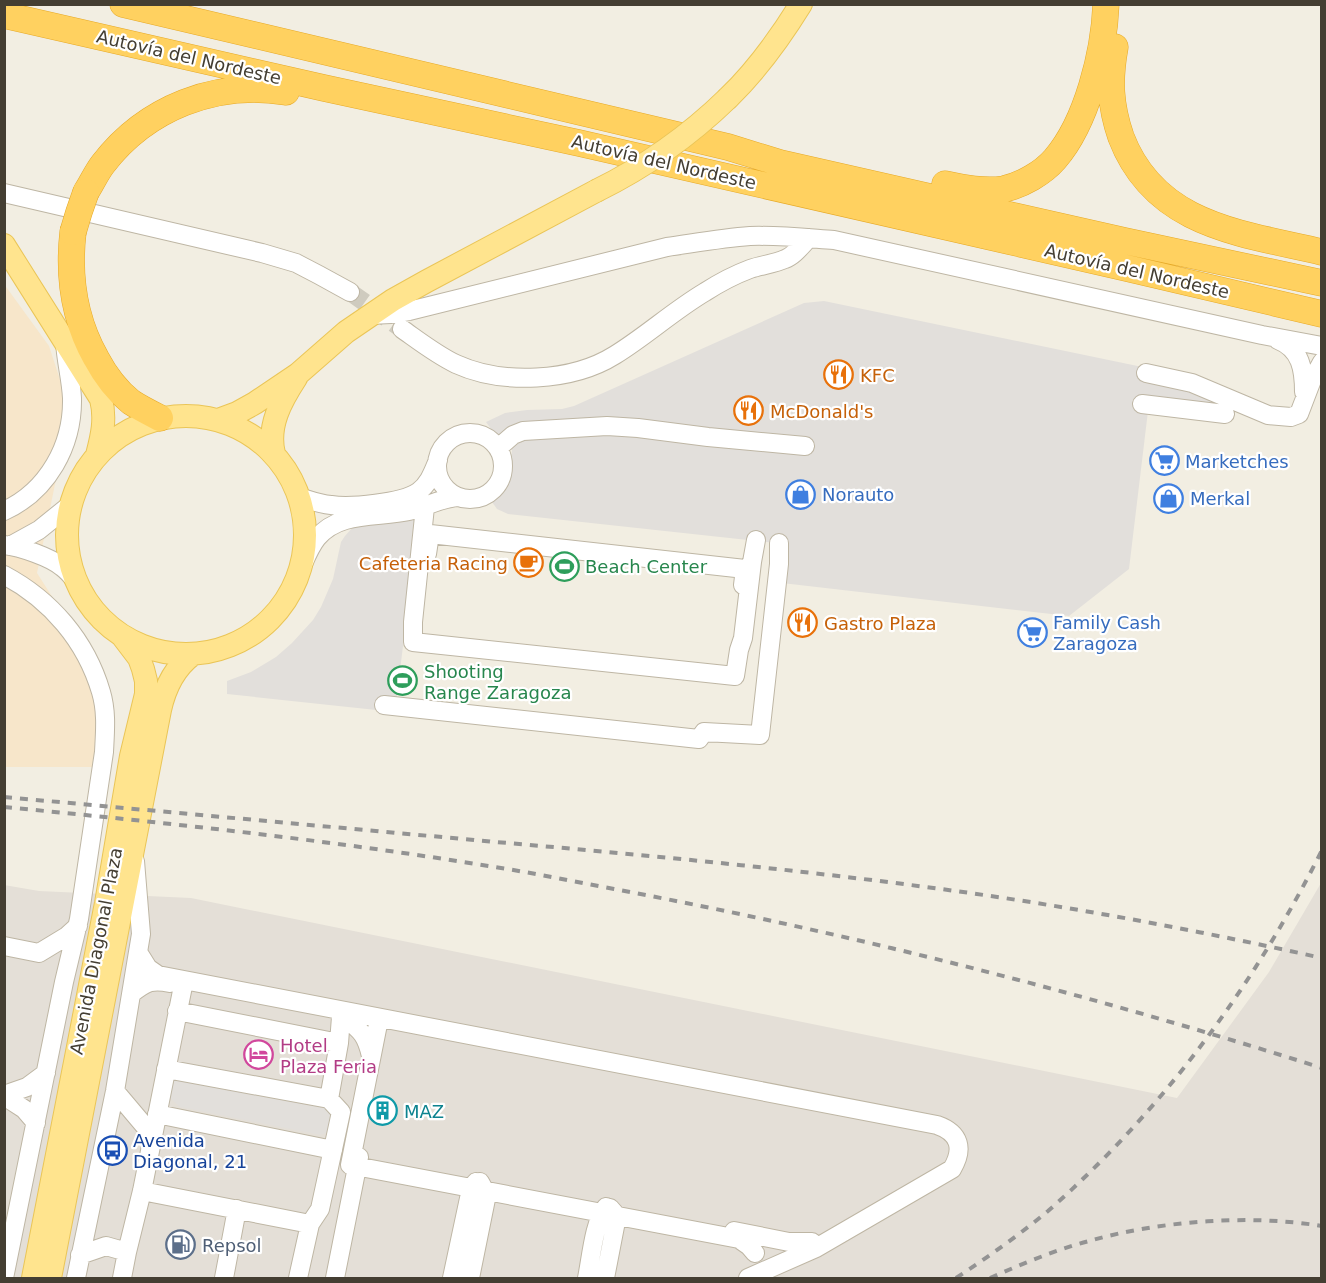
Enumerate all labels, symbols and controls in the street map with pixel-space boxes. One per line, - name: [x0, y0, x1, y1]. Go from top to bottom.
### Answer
- street label: Autovía del Nordeste: [95, 26, 283, 88]
- street label: Autovía del Nordeste: [570, 131, 758, 193]
- street label: Autovía del Nordeste: [1043, 240, 1231, 302]
- restaurant icon: KFC: [823, 359, 855, 391]
- place label: KFC: [860, 365, 895, 386]
- restaurant icon: McDonald's: [733, 395, 765, 427]
- place label: McDonald's: [770, 401, 874, 422]
- supermarket icon: Marketches: [1148, 445, 1180, 477]
- place label: Marketches: [1185, 451, 1289, 472]
- shop icon: Norauto: [785, 478, 817, 510]
- shop icon: Merkal: [1153, 482, 1185, 514]
- place label: Norauto: [822, 484, 894, 505]
- place label: Merkal: [1190, 488, 1250, 509]
- cafe icon: Cafeteria Racing: [513, 547, 545, 579]
- sports icon: Beach Center: [548, 550, 580, 582]
- place label: Cafeteria Racing: [359, 553, 508, 574]
- place label: Beach Center: [585, 556, 708, 577]
- restaurant icon: Gastro Plaza: [787, 607, 819, 639]
- place label: Family Cash Zaragoza: [1053, 612, 1161, 654]
- place label: Gastro Plaza: [824, 613, 937, 634]
- supermarket icon: Family Cash Zaragoza: [1016, 616, 1048, 648]
- place label: Shooting Range Zaragoza: [424, 661, 571, 703]
- sports icon: Shooting Range Zaragoza: [387, 665, 419, 697]
- street label: Avenida Diagonal Plaza: [66, 846, 126, 1056]
- place label: Hotel Plaza Feria: [280, 1035, 377, 1077]
- hotel icon: Hotel Plaza Feria: [243, 1039, 275, 1071]
- building icon: MAZ: [367, 1095, 399, 1127]
- place label: MAZ: [404, 1101, 444, 1122]
- place label: Avenida Diagonal, 21: [133, 1130, 247, 1172]
- bus stop icon: Avenida Diagonal, 21: [96, 1134, 128, 1166]
- fuel station icon: Repsol: [165, 1229, 197, 1261]
- place label: Repsol: [202, 1235, 262, 1256]

